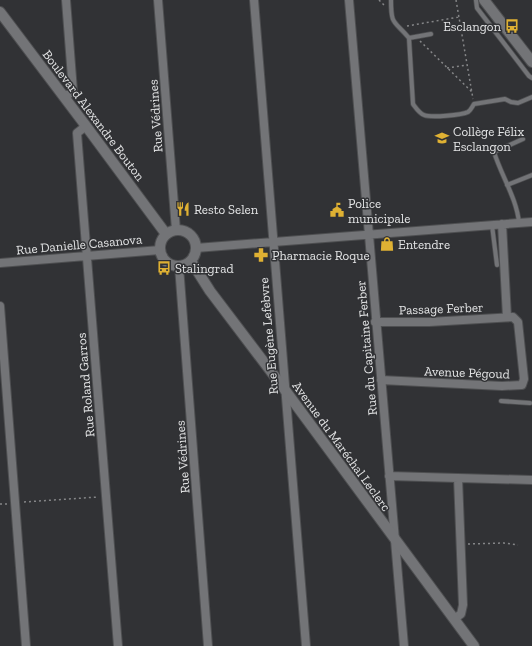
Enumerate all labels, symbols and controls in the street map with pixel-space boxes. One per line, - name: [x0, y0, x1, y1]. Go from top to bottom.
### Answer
- bus stop icon: Esclangon: [504, 18, 520, 34]
- place label: Esclangon: [443, 19, 502, 34]
- street label: Boulevard Alexandre Bouton: [39, 47, 148, 184]
- street label: Rue Védrines: [145, 79, 166, 153]
- place label: Collège Félix Esclangon: [453, 124, 524, 154]
- school or university icon: Collège Félix Esclangon: [434, 130, 450, 146]
- place label: Police municipale: [348, 196, 410, 226]
- restaurant icon: Resto Selen: [175, 201, 191, 217]
- place label: Resto Selen: [194, 202, 259, 217]
- public building icon: Police municipale: [329, 202, 345, 218]
- street label: Rue Danielle Casanova: [15, 231, 143, 257]
- shop icon: Entendre: [379, 236, 395, 252]
- place label: Entendre: [398, 237, 450, 252]
- pharmacy icon: Pharmacie Roque: [253, 247, 269, 263]
- place label: Pharmacie Roque: [272, 248, 370, 263]
- bus stop icon: Stalingrad: [156, 260, 172, 276]
- place label: Stalingrad: [175, 261, 234, 276]
- street label: Rue Eugène Lefebvre: [256, 277, 281, 395]
- street label: Rue du Capitaine Ferber: [353, 280, 380, 416]
- street label: Passage Ferber: [398, 300, 484, 317]
- street label: Rue Roland Garros: [73, 332, 98, 438]
- street label: Avenue Pégoud: [424, 364, 510, 381]
- street label: Avenue du Maréchal Leclerc: [289, 378, 394, 514]
- street label: Rue Védrines: [172, 420, 193, 494]

